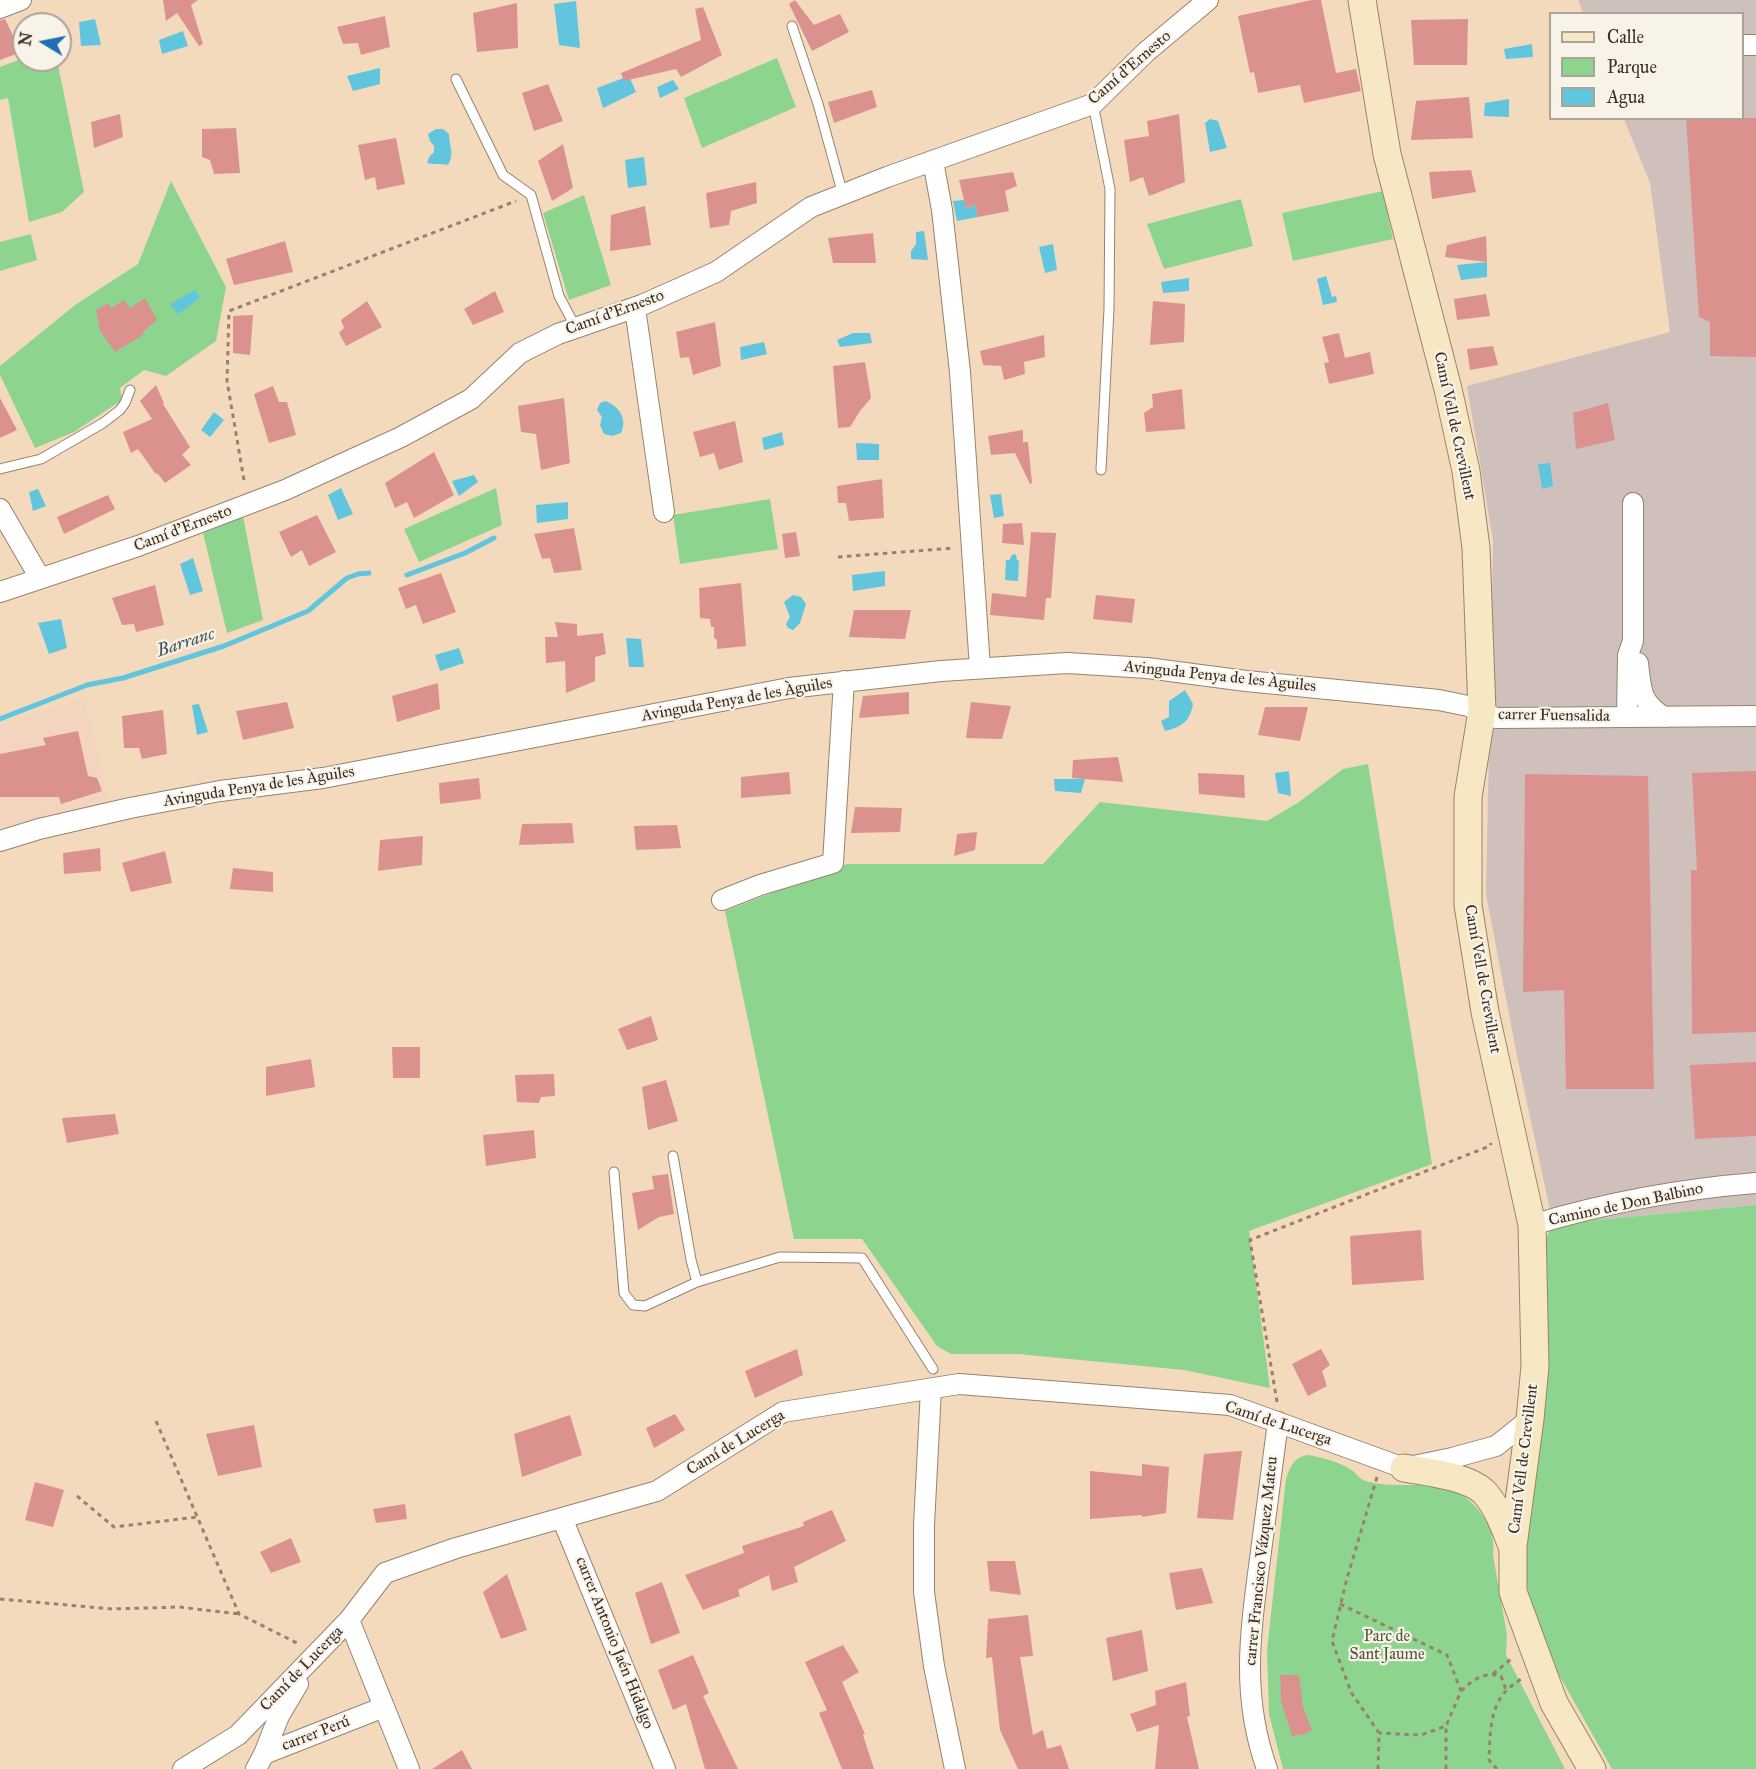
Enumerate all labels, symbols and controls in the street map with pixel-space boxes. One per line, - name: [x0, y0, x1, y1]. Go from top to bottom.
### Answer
- north arrow: [12, 12, 72, 72]
- legend: [1549, 12, 1744, 120]
- text: Calle: [1607, 26, 1644, 48]
- street label: Camí d'Ernesto: [1085, 27, 1175, 109]
- text: N: [15, 31, 36, 47]
- text: Parque: [1607, 56, 1657, 78]
- text: Agua: [1607, 86, 1645, 108]
- street label: Camí d'Ernesto: [563, 286, 667, 340]
- street label: Camí Vell de Crevillent: [1429, 350, 1479, 502]
- street label: Camí d'Ernesto: [131, 502, 235, 556]
- water label: Barranc: [154, 623, 218, 663]
- street label: Avinguda Penya de les Àguiles: [1123, 657, 1317, 697]
- street label: Avinguda Penya de les Àguiles: [640, 674, 834, 726]
- street label: carrer Fuensalida: [1498, 705, 1610, 727]
- street label: Avinguda Penya de les Àguiles: [162, 762, 356, 812]
- street label: Camí Vell de Crevillent: [1459, 903, 1505, 1055]
- street label: Camino de Don Balbino: [1547, 1179, 1705, 1231]
- street label: Camí Vell de Crevillent: [1505, 1383, 1543, 1535]
- street label: Camí de Lucerga: [1222, 1398, 1334, 1450]
- street label: Camí de Lucerga: [683, 1406, 789, 1480]
- street label: carrer Francisco Vázquez Mateu: [1241, 1455, 1283, 1667]
- street label: carrer Antonio Jaén Hidalgo: [571, 1554, 657, 1732]
- street label: Camí de Lucerga: [257, 1622, 347, 1716]
- park label: Parc de Sant Jaume: [1349, 1627, 1425, 1665]
- street label: carrer Perú: [279, 1712, 353, 1756]

